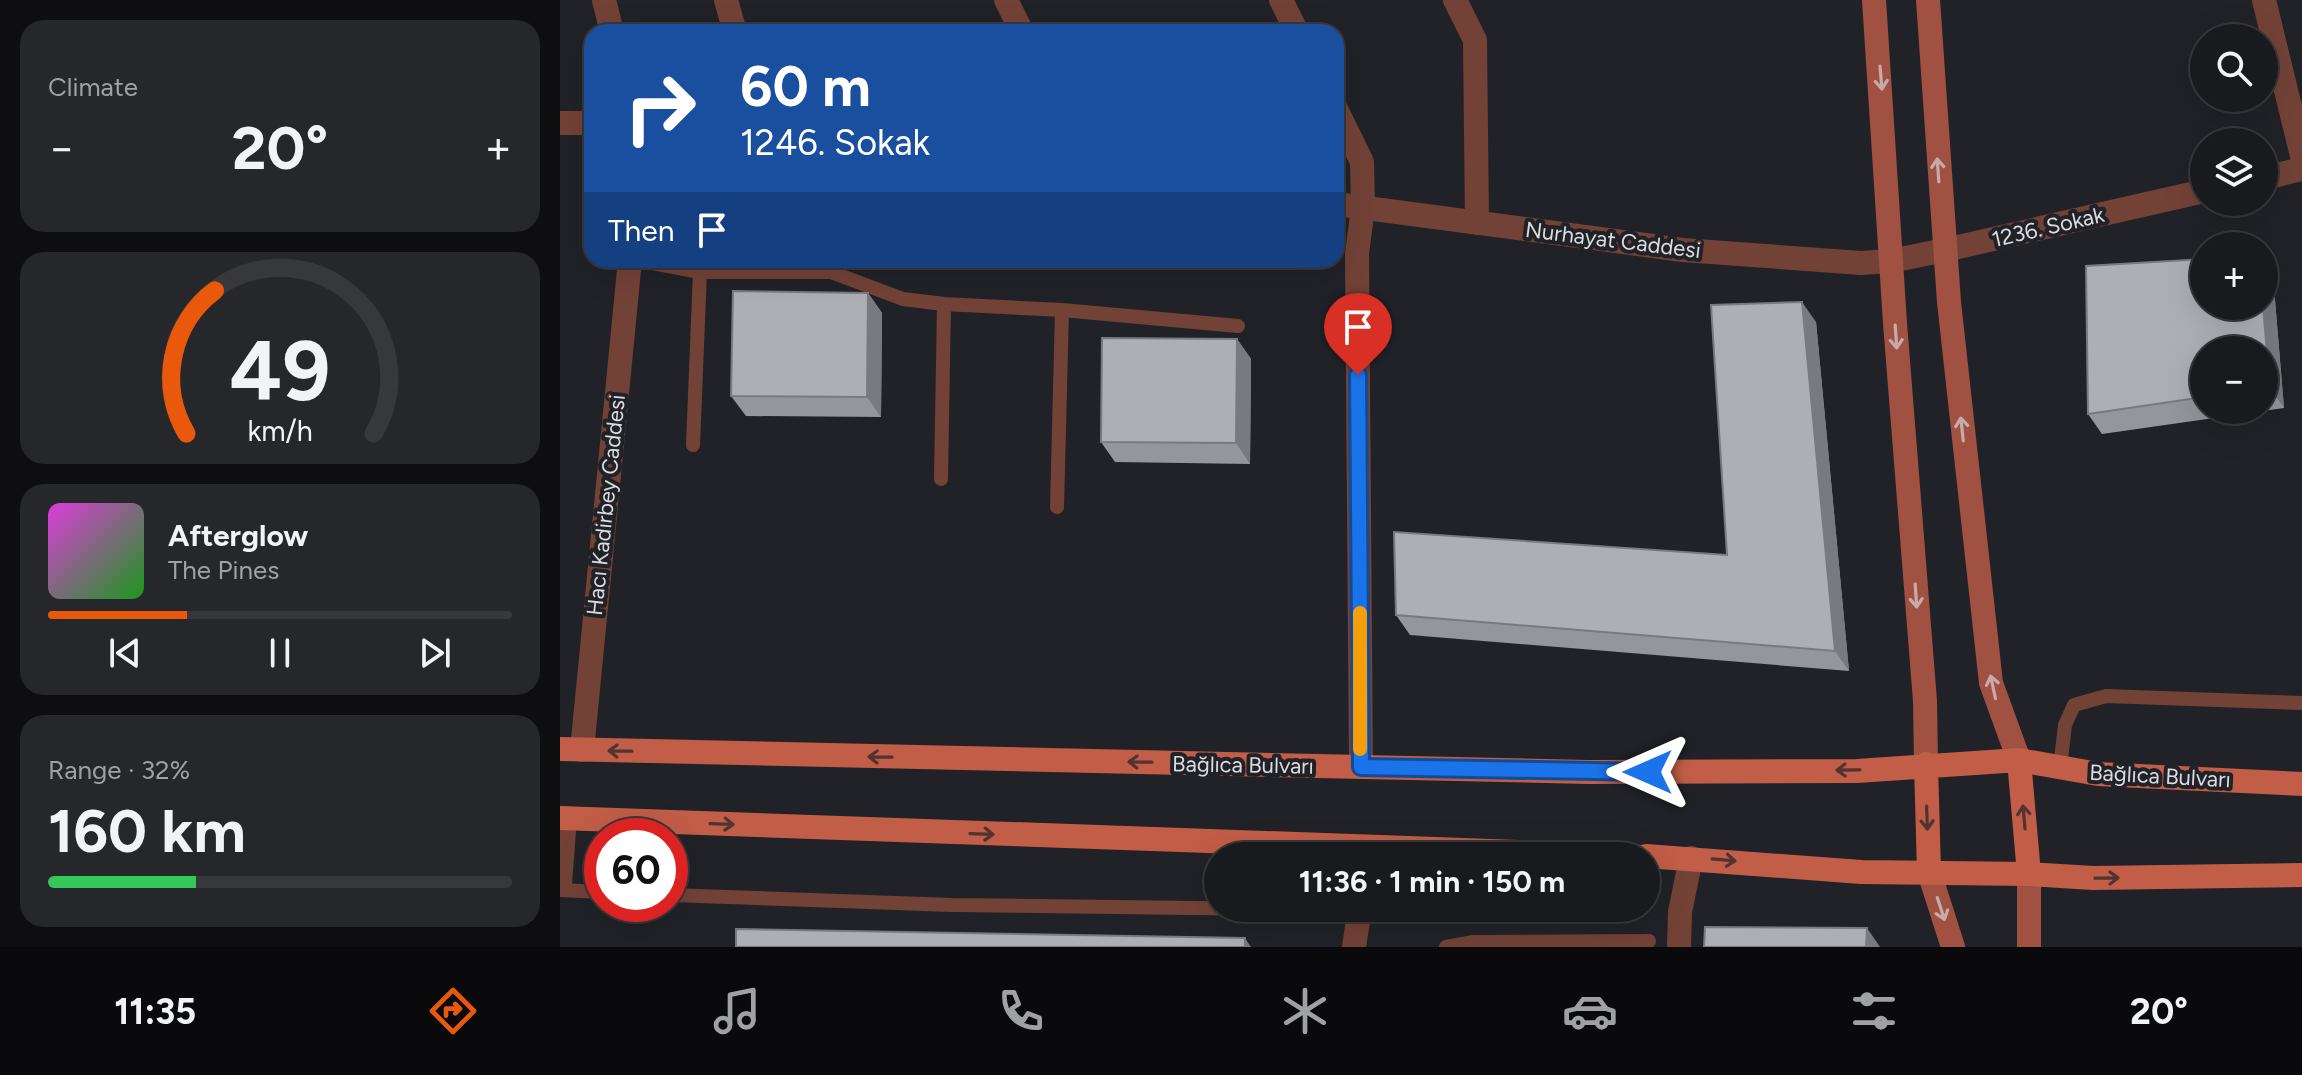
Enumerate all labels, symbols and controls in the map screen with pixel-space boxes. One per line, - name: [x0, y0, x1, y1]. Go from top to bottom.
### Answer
- map controls: [2190, 24, 2278, 424]
- button: search: [2190, 24, 2278, 112]
- text: 60 m: [740, 53, 871, 120]
- icon: right: [608, 56, 712, 160]
- one-way arrow: [1873, 64, 1888, 91]
- text: Climate: [48, 71, 138, 103]
- text: 20°: [232, 112, 328, 184]
- text: −: [48, 121, 75, 174]
- text: +: [485, 121, 512, 174]
- text: 1246. Sokak: [740, 121, 930, 164]
- button: layers: [2190, 128, 2278, 216]
- one-way arrow: [1930, 157, 1945, 184]
- street label: 1236. Sokak: [1989, 201, 2107, 253]
- icon: arrive: [690, 208, 734, 252]
- text: Then: [608, 212, 674, 249]
- street label: Nurhayat Caddesi: [1524, 216, 1702, 264]
- button: +: [2190, 232, 2278, 320]
- pin: [1324, 293, 1392, 375]
- icon: arrive: [1336, 305, 1380, 349]
- text: 49: [230, 320, 330, 420]
- one-way arrow: [1889, 323, 1904, 350]
- button: −: [2190, 336, 2278, 424]
- street label: Hacı Kadirbey Caddesi: [581, 393, 631, 617]
- text: km/h: [247, 414, 313, 448]
- one-way arrow: [1954, 416, 1969, 443]
- text: Afterglow: [168, 517, 308, 554]
- text: The Pines: [168, 554, 279, 586]
- one-way arrow: [1909, 583, 1924, 609]
- icon: previous: [103, 631, 147, 675]
- icon: pause: [258, 631, 302, 675]
- icon: next: [413, 631, 457, 675]
- one-way arrow: [1984, 675, 1999, 700]
- position arrow: [1606, 730, 1690, 814]
- one-way arrow: [607, 743, 634, 759]
- one-way arrow: [867, 749, 894, 764]
- street label: Bağlıca Bulvarı: [1172, 750, 1314, 780]
- text: Range · 32%: [48, 754, 190, 786]
- one-way arrow: [1127, 755, 1154, 770]
- street label: Bağlıca Bulvarı: [2089, 759, 2231, 793]
- one-way arrow: [1835, 763, 1862, 778]
- text: 160 km: [48, 795, 246, 867]
- one-way arrow: [1920, 804, 1935, 831]
- one-way arrow: [2016, 804, 2031, 831]
- one-way arrow: [708, 816, 735, 831]
- speed limit sign: 60: [584, 818, 688, 922]
- one-way arrow: [968, 826, 995, 841]
- one-way arrow: [1710, 853, 1737, 868]
- text: 11:36 · 1 min · 150 m: [1299, 863, 1565, 900]
- one-way arrow: [2093, 870, 2120, 886]
- one-way arrow: [1934, 896, 1949, 922]
- icon: directions: [425, 983, 481, 1039]
- icon: music: [709, 983, 765, 1039]
- icon: phone: [993, 983, 1049, 1039]
- icon: climate: [1277, 983, 1333, 1039]
- icon: car: [1562, 983, 1618, 1039]
- icon: filters: [1846, 983, 1902, 1039]
- text: 11:35: [114, 990, 196, 1033]
- text: 20°: [2130, 990, 2188, 1033]

